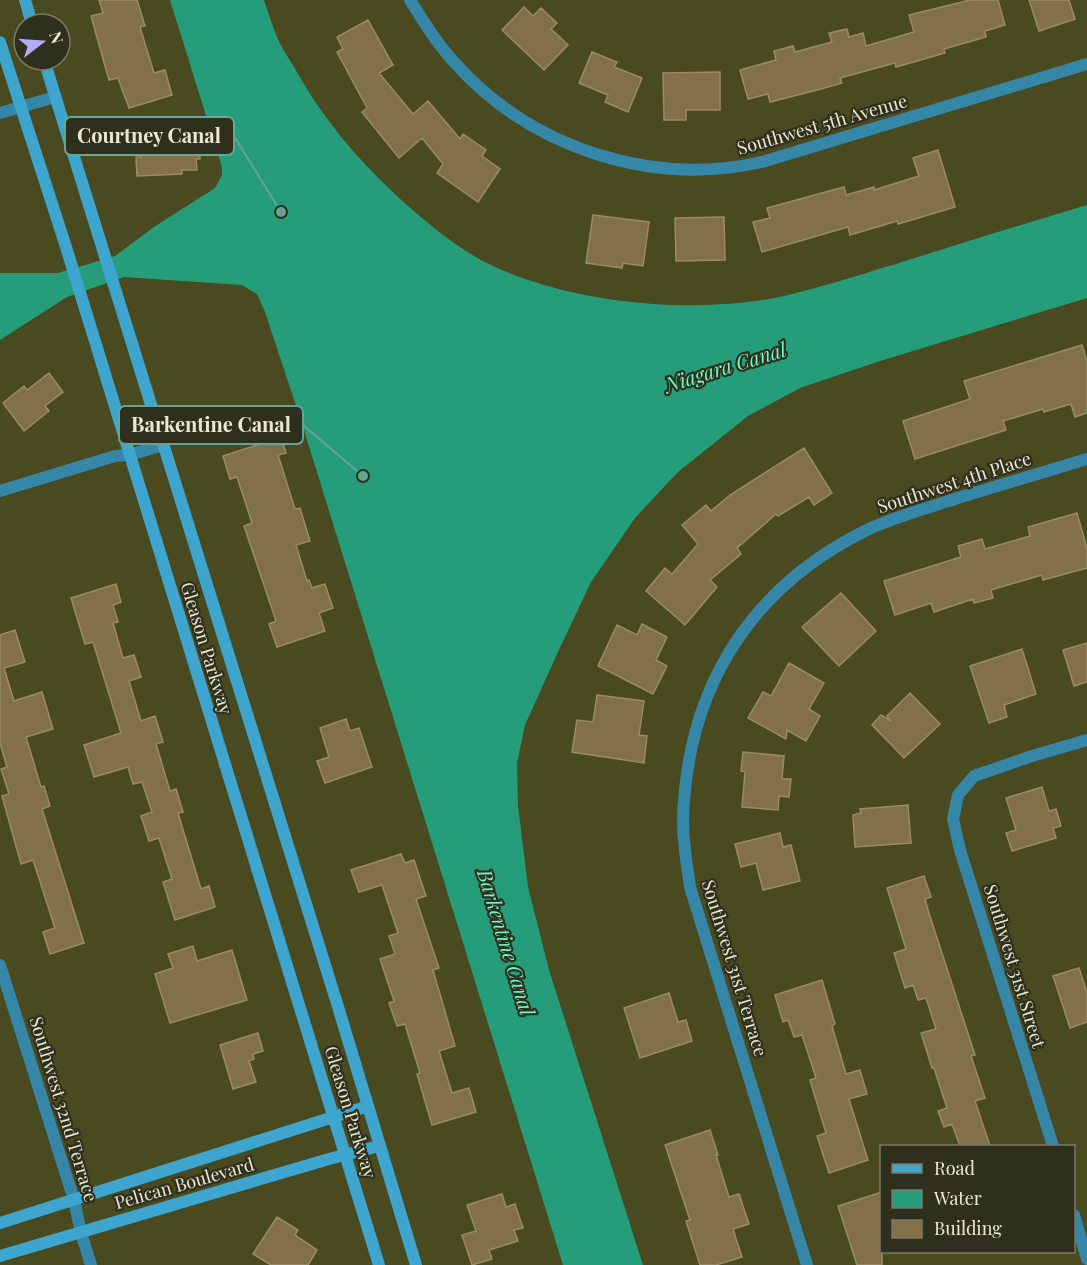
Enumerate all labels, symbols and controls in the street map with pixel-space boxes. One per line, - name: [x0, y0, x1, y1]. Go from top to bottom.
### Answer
- north arrow: [12, 12, 72, 72]
- text: N: [45, 29, 69, 46]
- street label: Southwest 5th Avenue: [734, 88, 910, 160]
- callout: Courtney Canal: [65, 117, 234, 155]
- text: Courtney Canal: [77, 121, 221, 148]
- water label: Niagara Canal: [659, 334, 790, 398]
- callout: Barkentine Canal: [119, 406, 303, 444]
- text: Barkentine Canal: [131, 410, 291, 437]
- street label: Southwest 4th Place: [874, 446, 1034, 518]
- street label: Gleason Parkway: [175, 579, 239, 717]
- water label: Barkentine Canal: [472, 865, 542, 1020]
- street label: Southwest 31st Terrace: [697, 877, 773, 1059]
- street label: Southwest 31st Street: [979, 881, 1052, 1051]
- street label: Southwest 32nd Terrace: [24, 1013, 104, 1205]
- street label: Gleason Parkway: [319, 1043, 383, 1181]
- legend: [880, 1145, 1075, 1253]
- street label: Pelican Boulevard: [111, 1151, 257, 1214]
- text: Road: [934, 1156, 975, 1180]
- text: Water: [933, 1186, 982, 1210]
- text: Building: [934, 1216, 1002, 1240]

